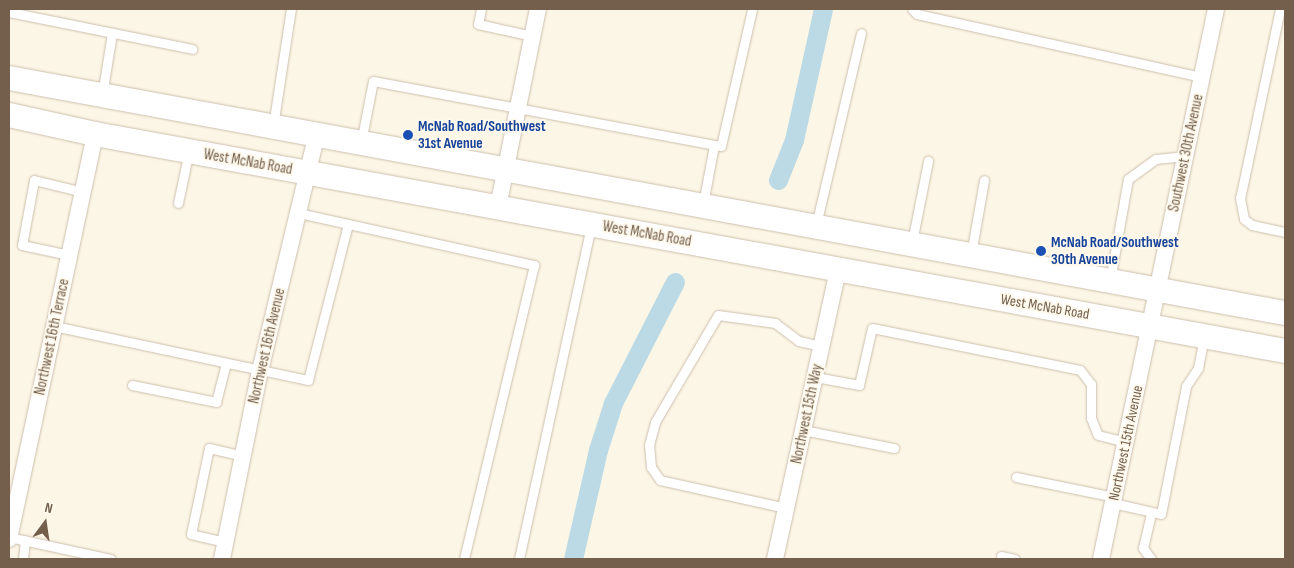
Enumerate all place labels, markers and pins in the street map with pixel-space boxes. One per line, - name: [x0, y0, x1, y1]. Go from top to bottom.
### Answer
- place label: McNab Road/Southwest 31st Avenue: [418, 117, 546, 152]
- marker: McNab Road/Southwest 31st Avenue: [402, 129, 414, 141]
- place label: McNab Road/Southwest 30th Avenue: [1051, 233, 1179, 268]
- marker: McNab Road/Southwest 30th Avenue: [1035, 245, 1047, 257]

